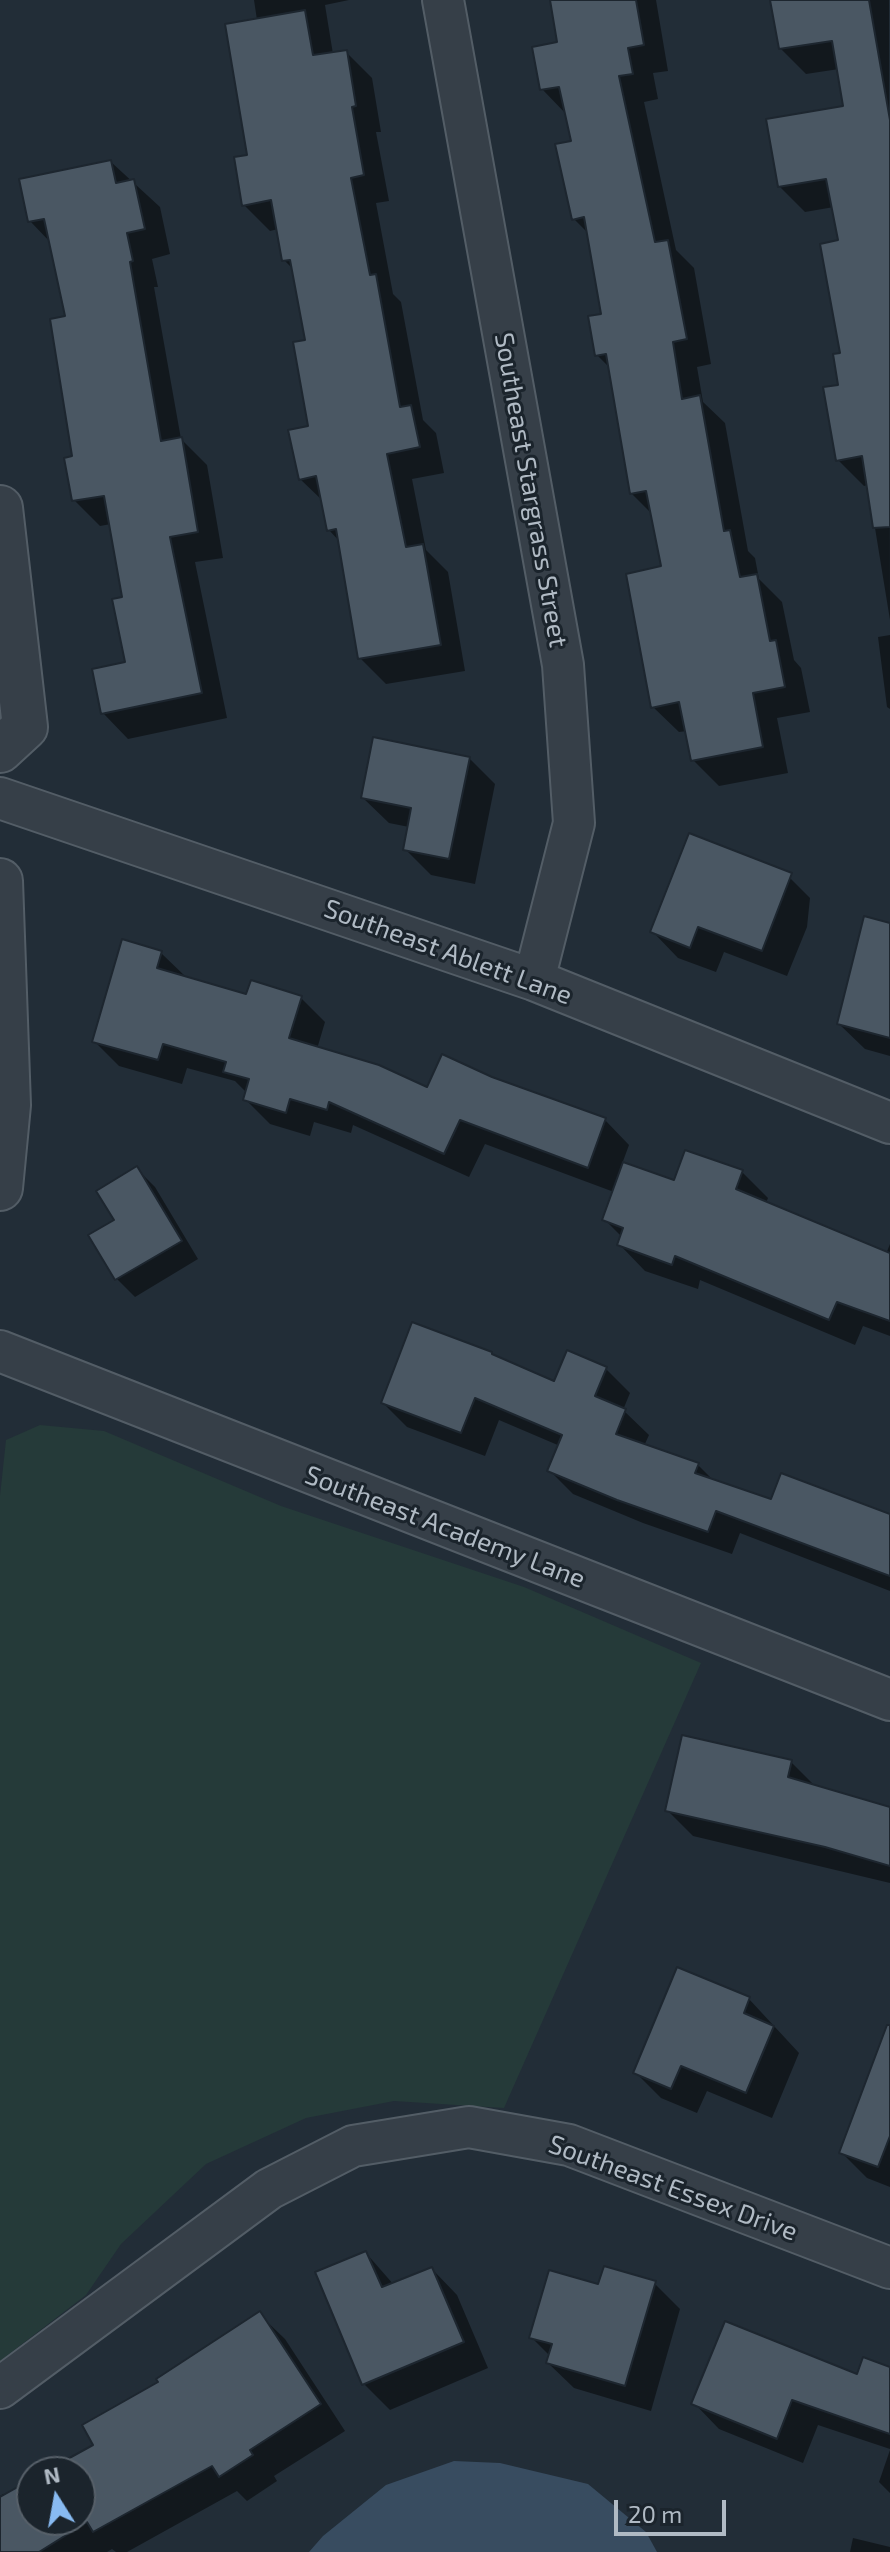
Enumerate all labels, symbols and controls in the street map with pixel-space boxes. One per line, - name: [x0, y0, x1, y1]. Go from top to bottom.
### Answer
- street label: Southeast Stargrass Street: [488, 330, 574, 650]
- street label: Southeast Ablett Lane: [320, 893, 576, 1011]
- street label: Southeast Academy Lane: [301, 1459, 589, 1595]
- street label: Southeast Essex Drive: [544, 2128, 802, 2248]
- north arrow: [16, 2456, 96, 2536]
- text: N: [42, 2460, 62, 2489]
- scale bar: [618, 2484, 730, 2534]
- text: 20 m: [628, 2499, 682, 2528]

